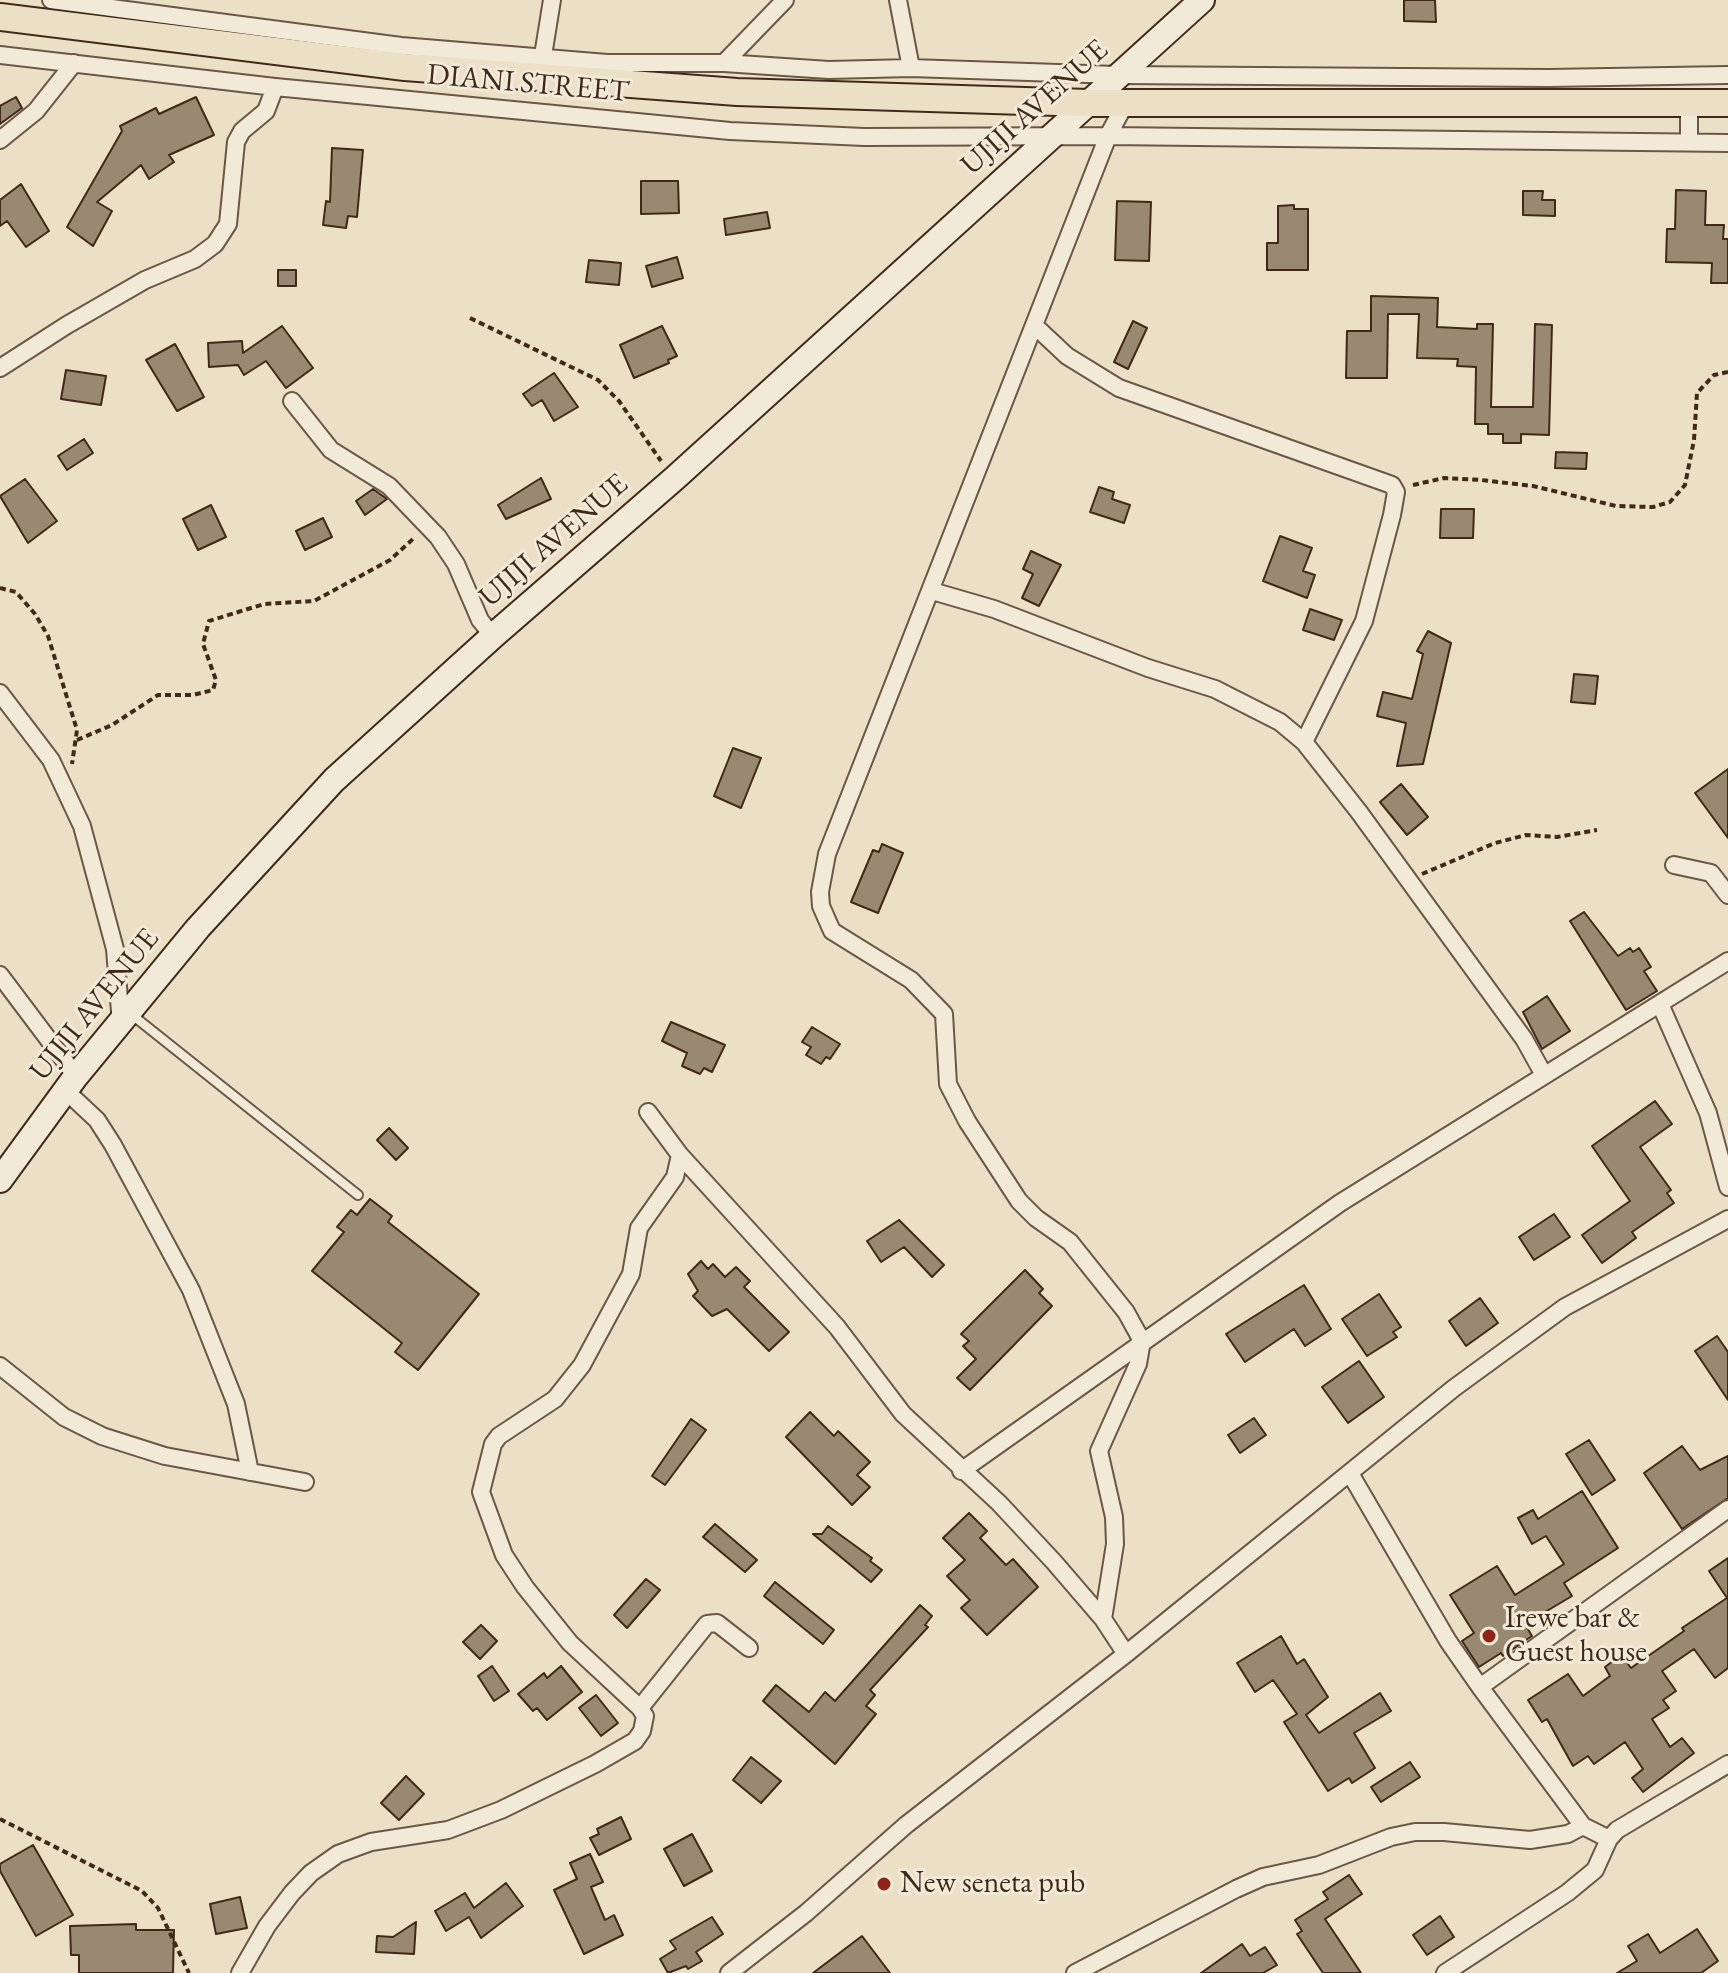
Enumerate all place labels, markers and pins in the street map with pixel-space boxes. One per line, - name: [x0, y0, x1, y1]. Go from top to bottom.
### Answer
- place label: Irewe bar & Guest house: [1505, 1601, 1647, 1672]
- marker: Irewe bar & Guest house: [1480, 1627, 1498, 1645]
- place label: New seneta pub: [900, 1866, 1085, 1902]
- marker: New seneta pub: [875, 1875, 893, 1893]

